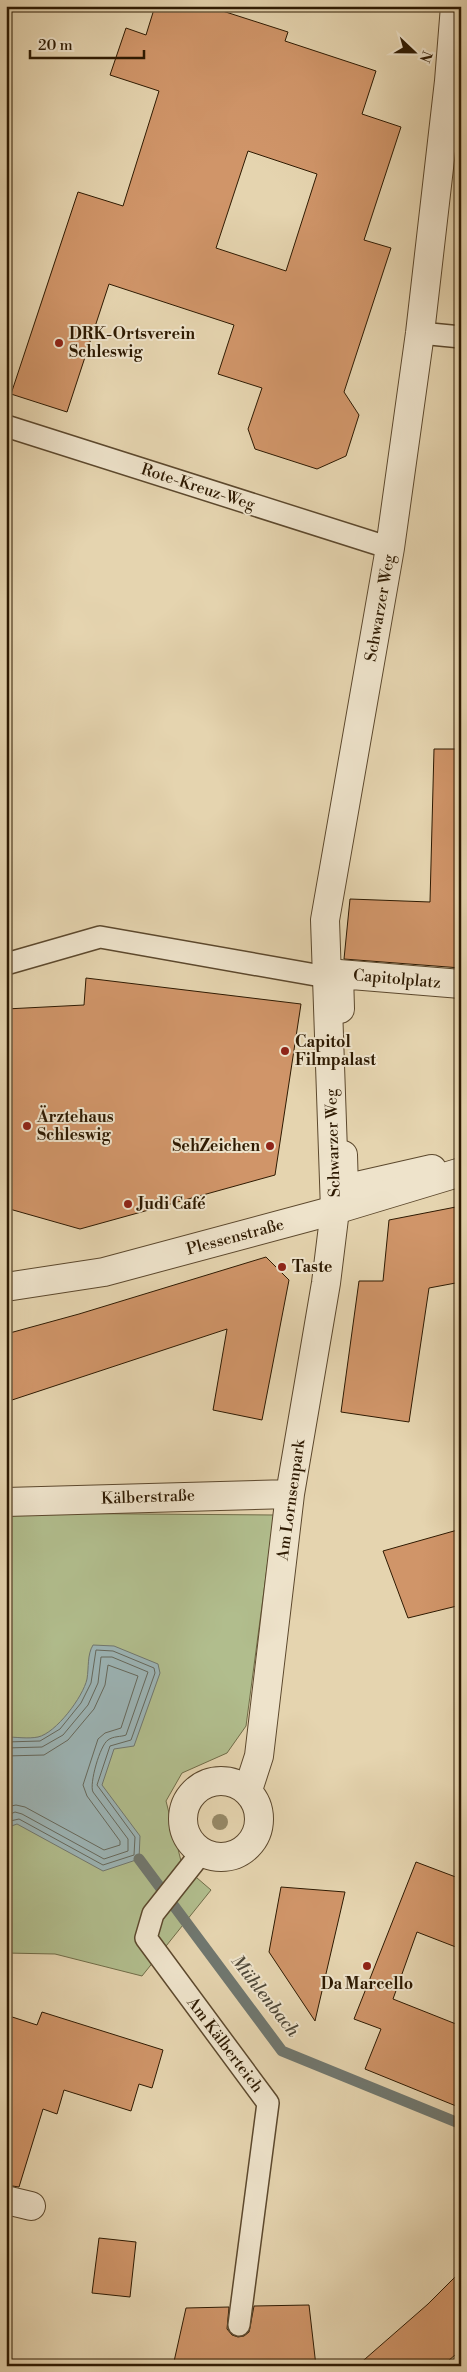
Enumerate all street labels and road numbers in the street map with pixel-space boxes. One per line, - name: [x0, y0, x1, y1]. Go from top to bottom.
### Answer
- street label: Rote-Kreuz-Weg: [139, 459, 258, 515]
- street label: Schwarzer Weg: [361, 552, 399, 663]
- street label: Capitolplatz: [352, 965, 442, 993]
- street label: Schwarzer Weg: [321, 1088, 345, 1198]
- street label: Plessenstraße: [184, 1214, 286, 1260]
- street label: Am Lornsenpark: [272, 1437, 310, 1563]
- street label: Kälberstraße: [101, 1485, 195, 1509]
- street label: Am Kälberteich: [182, 1993, 268, 2097]

